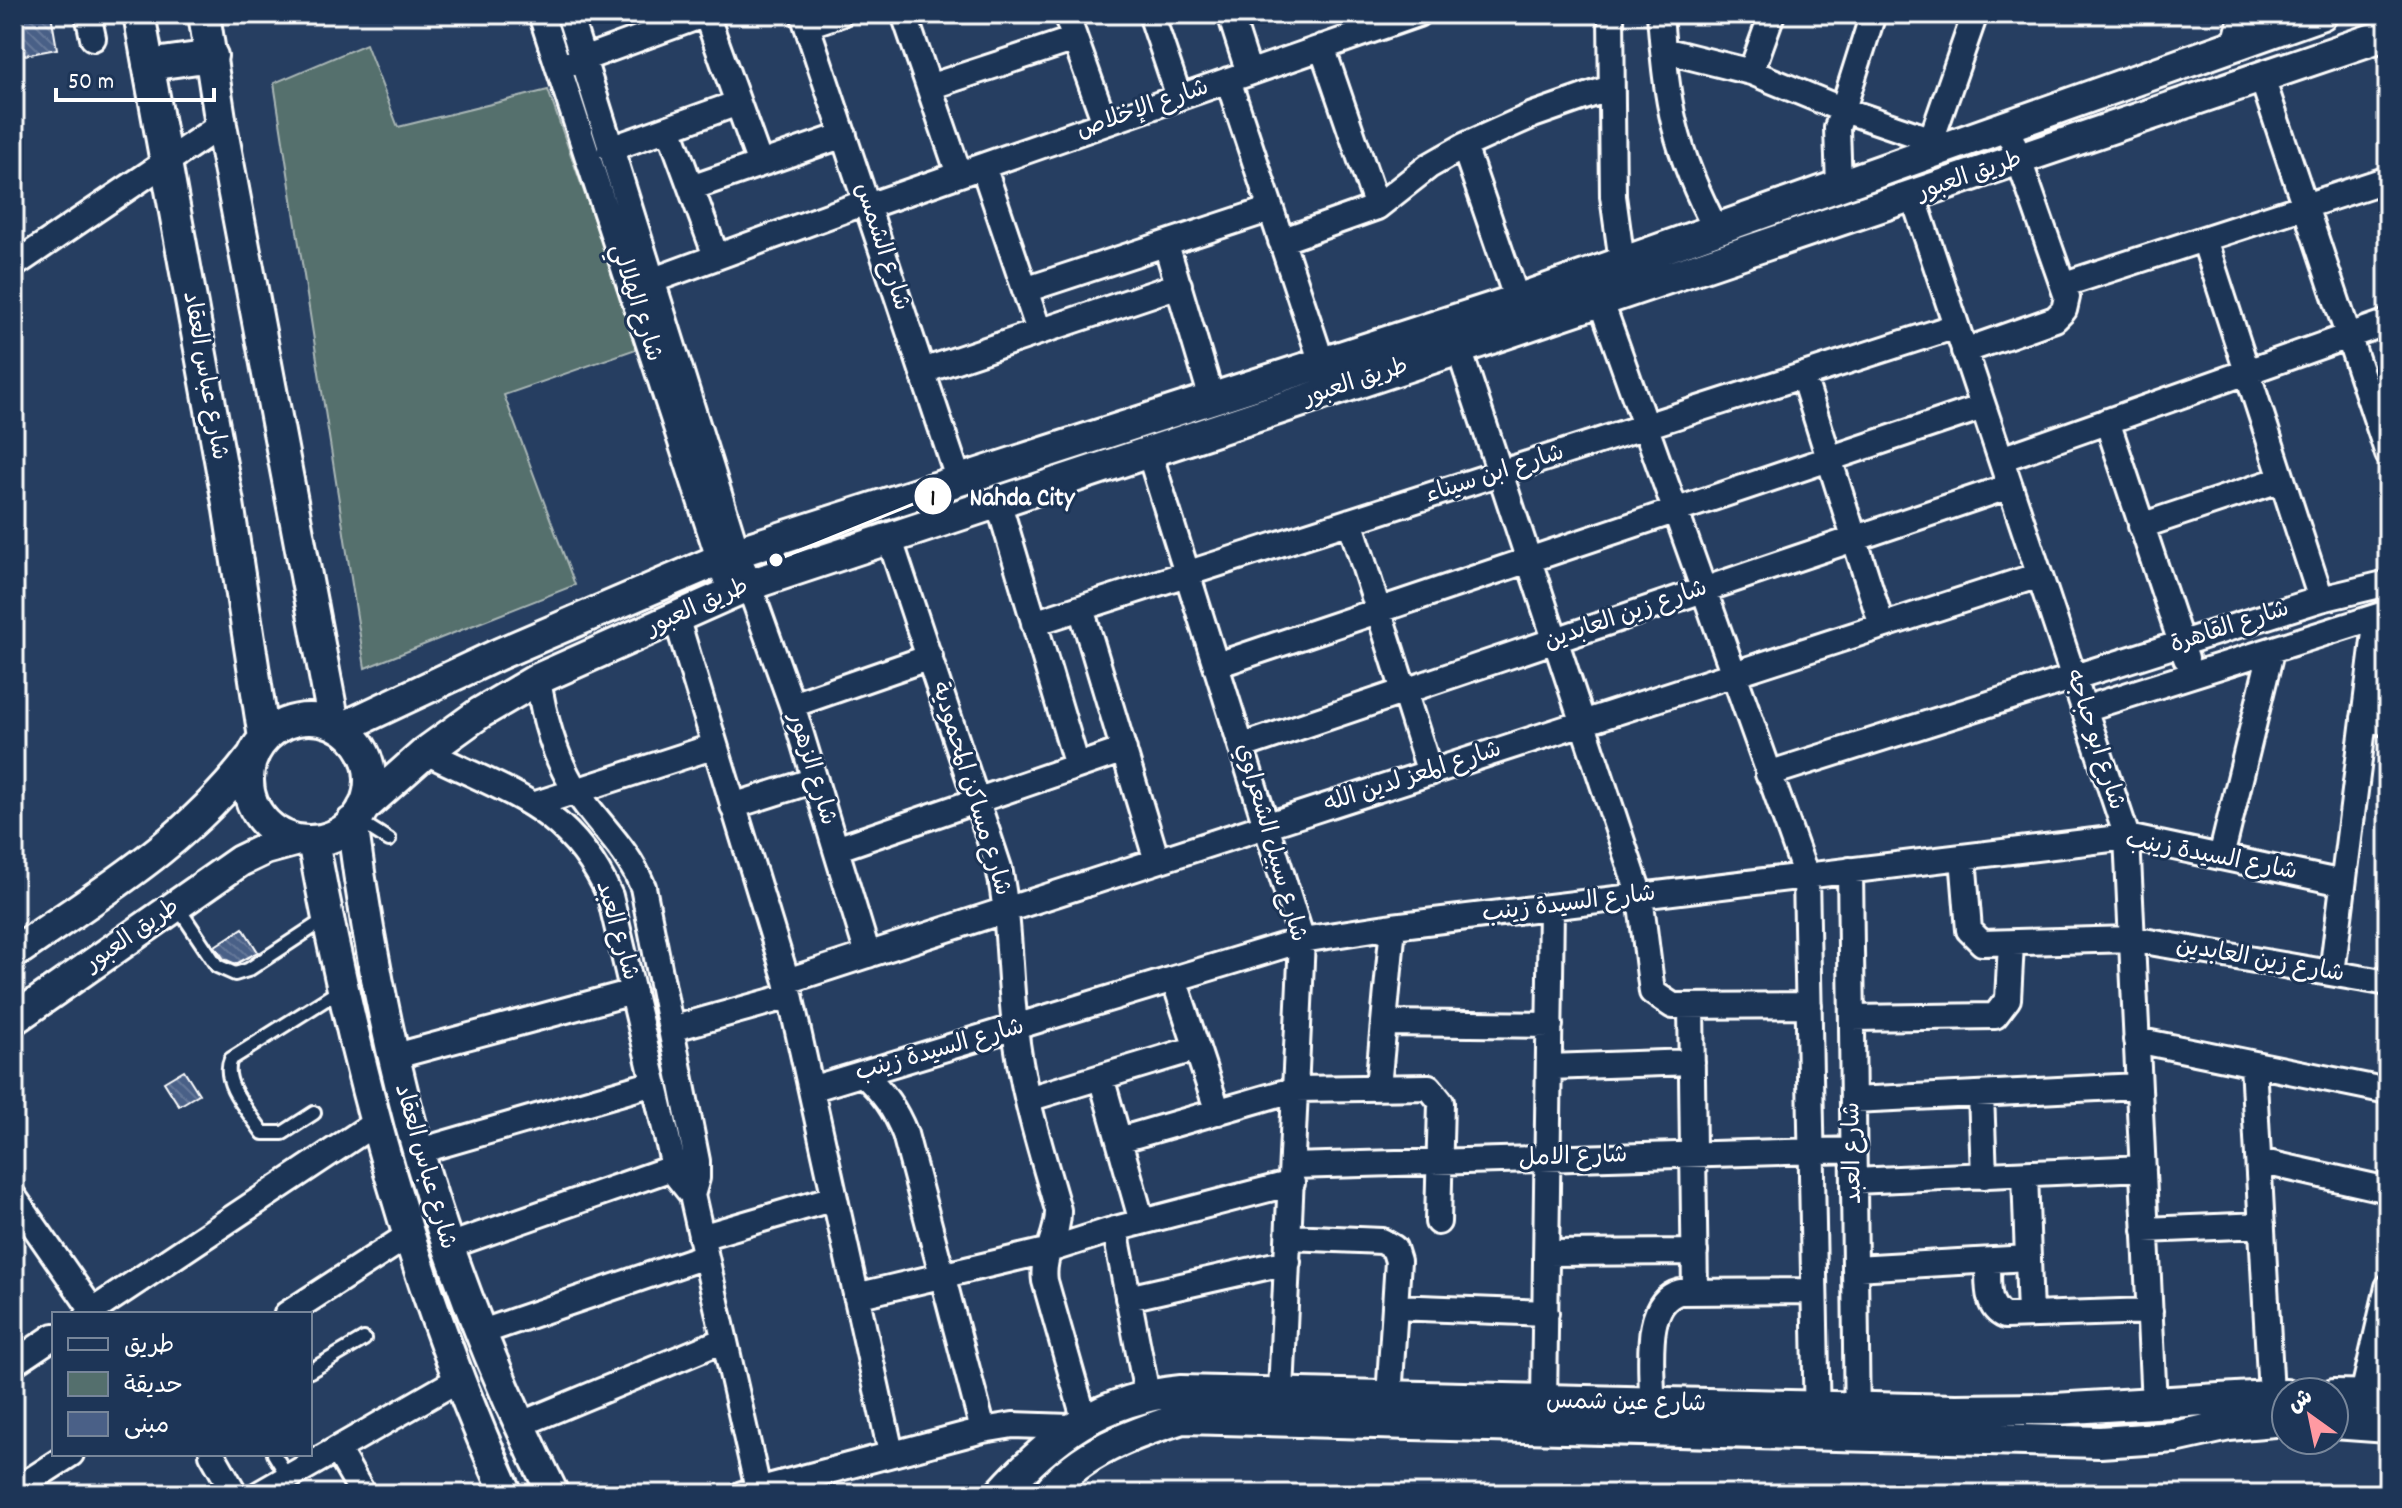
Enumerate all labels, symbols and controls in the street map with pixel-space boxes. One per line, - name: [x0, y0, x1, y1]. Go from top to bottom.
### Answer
- scale bar: [56, 52, 214, 102]
- text: 50 m: [68, 66, 114, 100]
- street label: شارع الإخلاص: [1072, 71, 1214, 149]
- street label: طريق العبور: [1911, 143, 2027, 211]
- street label: شارع الشمس: [844, 179, 918, 315]
- street label: شارع الهلالي: [599, 240, 670, 367]
- street label: شارع عباس العقاد: [172, 289, 236, 463]
- street label: طريق العبور: [1297, 350, 1413, 417]
- street label: شارع ابن سيناء: [1421, 437, 1569, 513]
- callout: Nahda City: [913, 471, 1090, 521]
- text: Nahda City: [969, 481, 1076, 518]
- text: 1: [930, 483, 936, 517]
- street label: طريق العبور: [640, 570, 755, 646]
- street label: شارع زين العابدين: [1540, 572, 1712, 660]
- street label: شارع القاهرة: [2166, 593, 2294, 663]
- street label: شارع ابو حباجه: [2055, 665, 2133, 815]
- street label: شارع مساكن المحمودية: [921, 678, 1019, 900]
- street label: شارع الزهور: [777, 707, 844, 830]
- street label: شارع المعز لدين الله: [1320, 733, 1506, 823]
- street label: شارع سبيل الشعراوي: [1225, 740, 1315, 946]
- street label: شارع السيدة زينب: [2122, 824, 2300, 890]
- street label: شارع العبد: [586, 877, 646, 985]
- street label: شارع السيدة زينب: [1480, 877, 1658, 933]
- street label: طريق العبور: [77, 891, 187, 982]
- street label: شارع زين العابدين: [2173, 929, 2347, 993]
- street label: شارع السيدة زينب: [851, 1011, 1029, 1091]
- street label: شارع عباس العقاد: [384, 1080, 464, 1254]
- street label: شارع العبد: [1836, 1102, 1872, 1204]
- street label: شارع الامل: [1518, 1139, 1628, 1177]
- legend: [52, 1312, 312, 1456]
- text: طريق: [124, 1330, 174, 1364]
- text: حديقة: [124, 1370, 183, 1404]
- north arrow: [2270, 1376, 2350, 1456]
- text: ش: [2282, 1383, 2320, 1422]
- street label: شارع عين شمس: [1546, 1386, 1706, 1422]
- text: مبنى: [124, 1410, 169, 1444]

